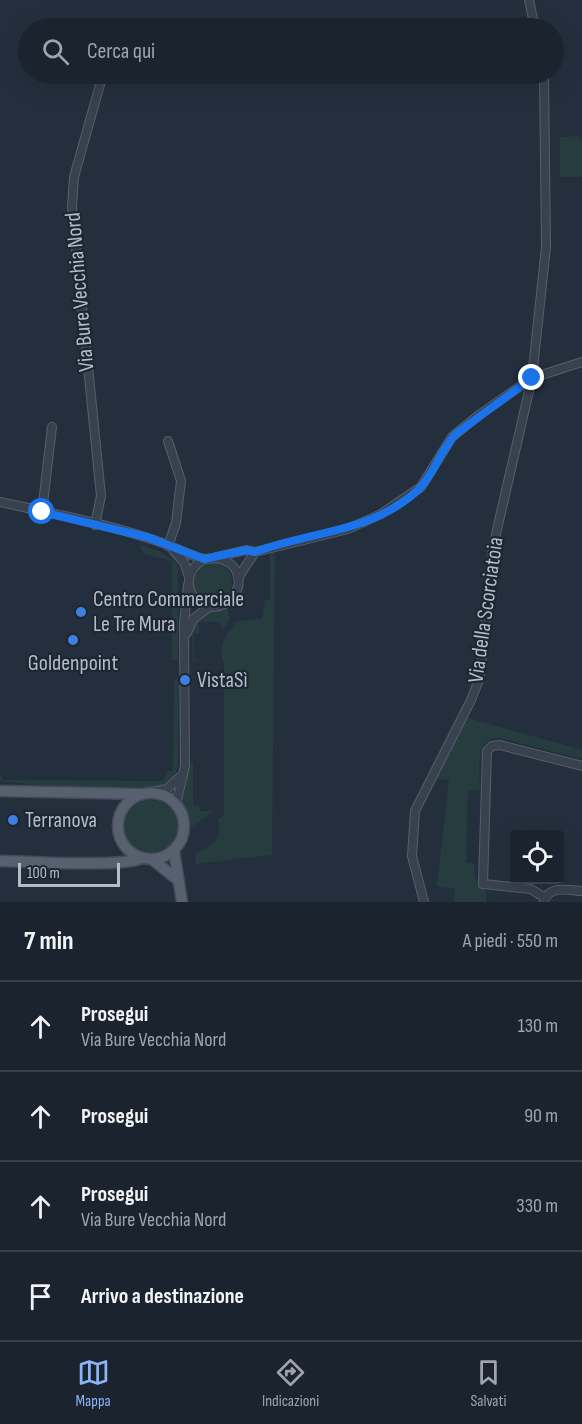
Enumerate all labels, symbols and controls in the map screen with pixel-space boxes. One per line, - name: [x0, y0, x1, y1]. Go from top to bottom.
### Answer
- search box: [18, 18, 564, 84]
- icon: search: [39, 35, 72, 68]
- text: Cerca qui: [87, 38, 155, 65]
- street label: Via Bure Vecchia Nord: [60, 211, 100, 373]
- route end: [518, 364, 544, 390]
- route start: [28, 498, 54, 524]
- street label: Via della Scorciatoia: [462, 535, 510, 685]
- place label: Centro Commerciale Le Tre Mura: [93, 586, 244, 638]
- marker: Centro Commerciale Le Tre Mura: [74, 605, 88, 619]
- marker: Goldenpoint: [66, 633, 80, 647]
- place label: Goldenpoint: [28, 650, 118, 677]
- place label: VistaSì: [197, 667, 247, 694]
- marker: VistaSì: [178, 673, 192, 687]
- place label: Terranova: [25, 807, 97, 834]
- marker: Terranova: [6, 813, 20, 827]
- map controls: [510, 830, 564, 884]
- button: locate: [510, 830, 564, 884]
- scale bar: [18, 860, 120, 888]
- text: 100 m: [27, 864, 60, 883]
- text: 7 min: [24, 926, 73, 957]
- text: A piedi · 550 m: [463, 929, 558, 953]
- text: Prosegui: [81, 1001, 148, 1028]
- icon: ahead: [24, 1010, 57, 1043]
- text: 130 m: [518, 1014, 558, 1038]
- text: Via Bure Vecchia Nord: [81, 1028, 226, 1052]
- icon: ahead: [24, 1100, 57, 1133]
- text: Prosegui: [81, 1103, 148, 1130]
- text: 90 m: [524, 1104, 558, 1128]
- text: Prosegui: [81, 1181, 148, 1208]
- icon: ahead: [24, 1190, 57, 1223]
- text: 330 m: [516, 1194, 558, 1218]
- text: Via Bure Vecchia Nord: [81, 1208, 226, 1232]
- icon: arrive: [24, 1280, 57, 1313]
- text: Arrivo a destinazione: [81, 1283, 244, 1310]
- tab: Mappa: [76, 1356, 111, 1411]
- tab: Indicazioni: [262, 1356, 319, 1411]
- tab: Salvati: [470, 1356, 506, 1411]

